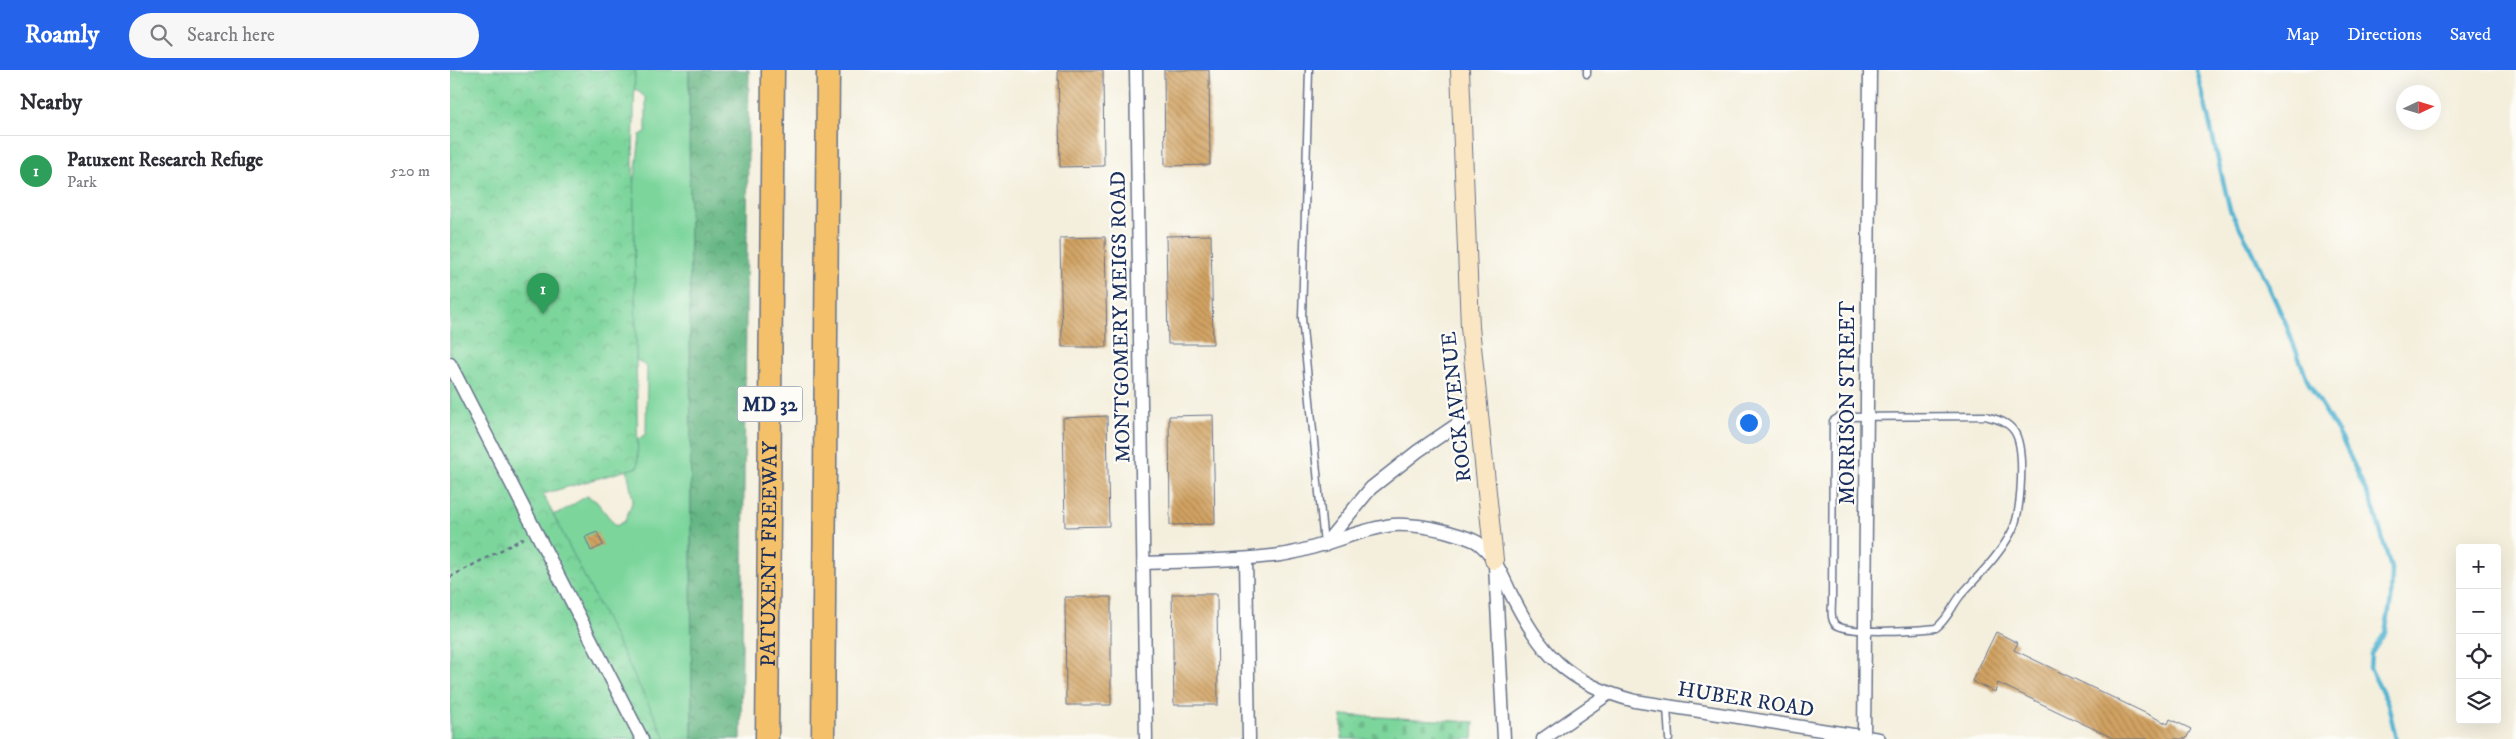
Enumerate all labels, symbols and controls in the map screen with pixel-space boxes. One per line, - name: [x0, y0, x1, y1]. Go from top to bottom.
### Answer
- search box: [129, 13, 479, 58]
- text: Roamly: [25, 20, 99, 50]
- icon: search: [147, 21, 175, 49]
- text: Search here: [187, 24, 275, 47]
- text: Map: [2286, 24, 2319, 46]
- text: Directions: [2347, 24, 2422, 46]
- text: Saved: [2450, 24, 2491, 46]
- north arrow: [2396, 85, 2441, 130]
- text: Nearby: [20, 90, 82, 116]
- text: Patuxent Research Refuge: [67, 149, 263, 172]
- text: 1: [33, 161, 39, 181]
- text: 520 m: [390, 161, 430, 181]
- street label: MONTGOMERY MEIGS ROAD: [1105, 171, 1137, 463]
- text: Park: [67, 172, 97, 192]
- pin: 1: [527, 273, 559, 314]
- street label: MORRISON STREET: [1835, 301, 1861, 505]
- street label: ROCK AVENUE: [1436, 330, 1478, 483]
- road number: MD 32: [738, 386, 802, 422]
- your location: [1736, 410, 1762, 436]
- street label: PATUXENT FREEWAY: [756, 440, 784, 667]
- map controls: [2456, 544, 2501, 724]
- button: +: [2456, 544, 2501, 589]
- button: −: [2456, 589, 2501, 634]
- button: locate: [2456, 634, 2501, 679]
- street label: HUBER ROAD: [1676, 676, 1816, 724]
- button: layers: [2456, 679, 2501, 724]

